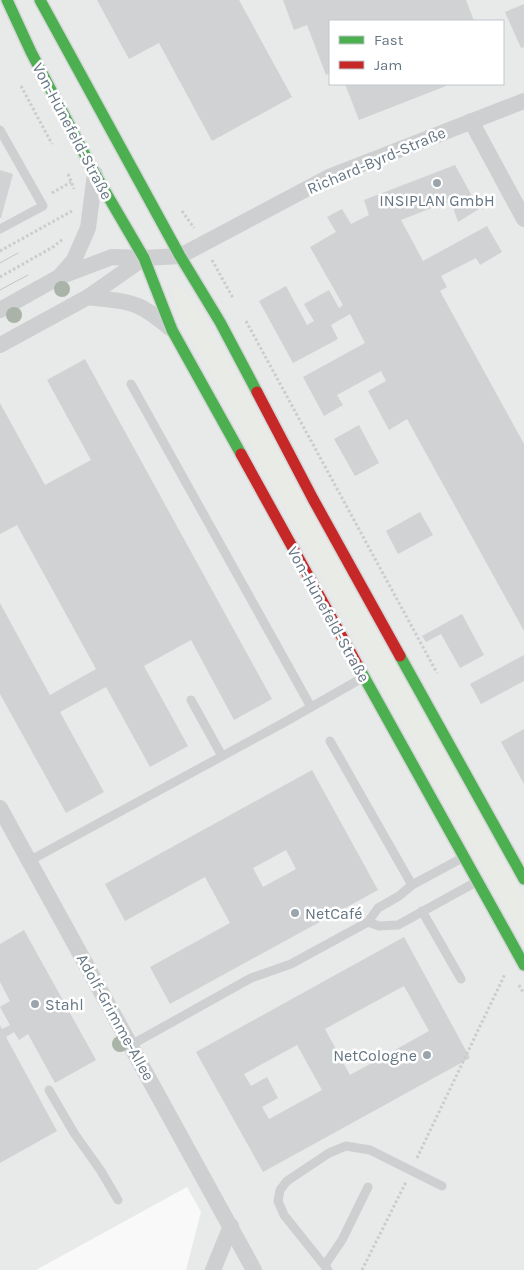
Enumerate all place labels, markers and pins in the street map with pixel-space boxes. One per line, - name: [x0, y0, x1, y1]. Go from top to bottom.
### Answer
- marker: INSIPLAN GmbH: [431, 177, 443, 189]
- place label: INSIPLAN GmbH: [379, 191, 495, 210]
- place label: NetCafé: [305, 904, 363, 923]
- marker: NetCafé: [289, 907, 301, 919]
- place label: Stahl: [45, 995, 84, 1014]
- marker: Stahl: [29, 998, 41, 1010]
- place label: NetCologne: [333, 1046, 417, 1065]
- marker: NetCologne: [421, 1049, 433, 1061]

